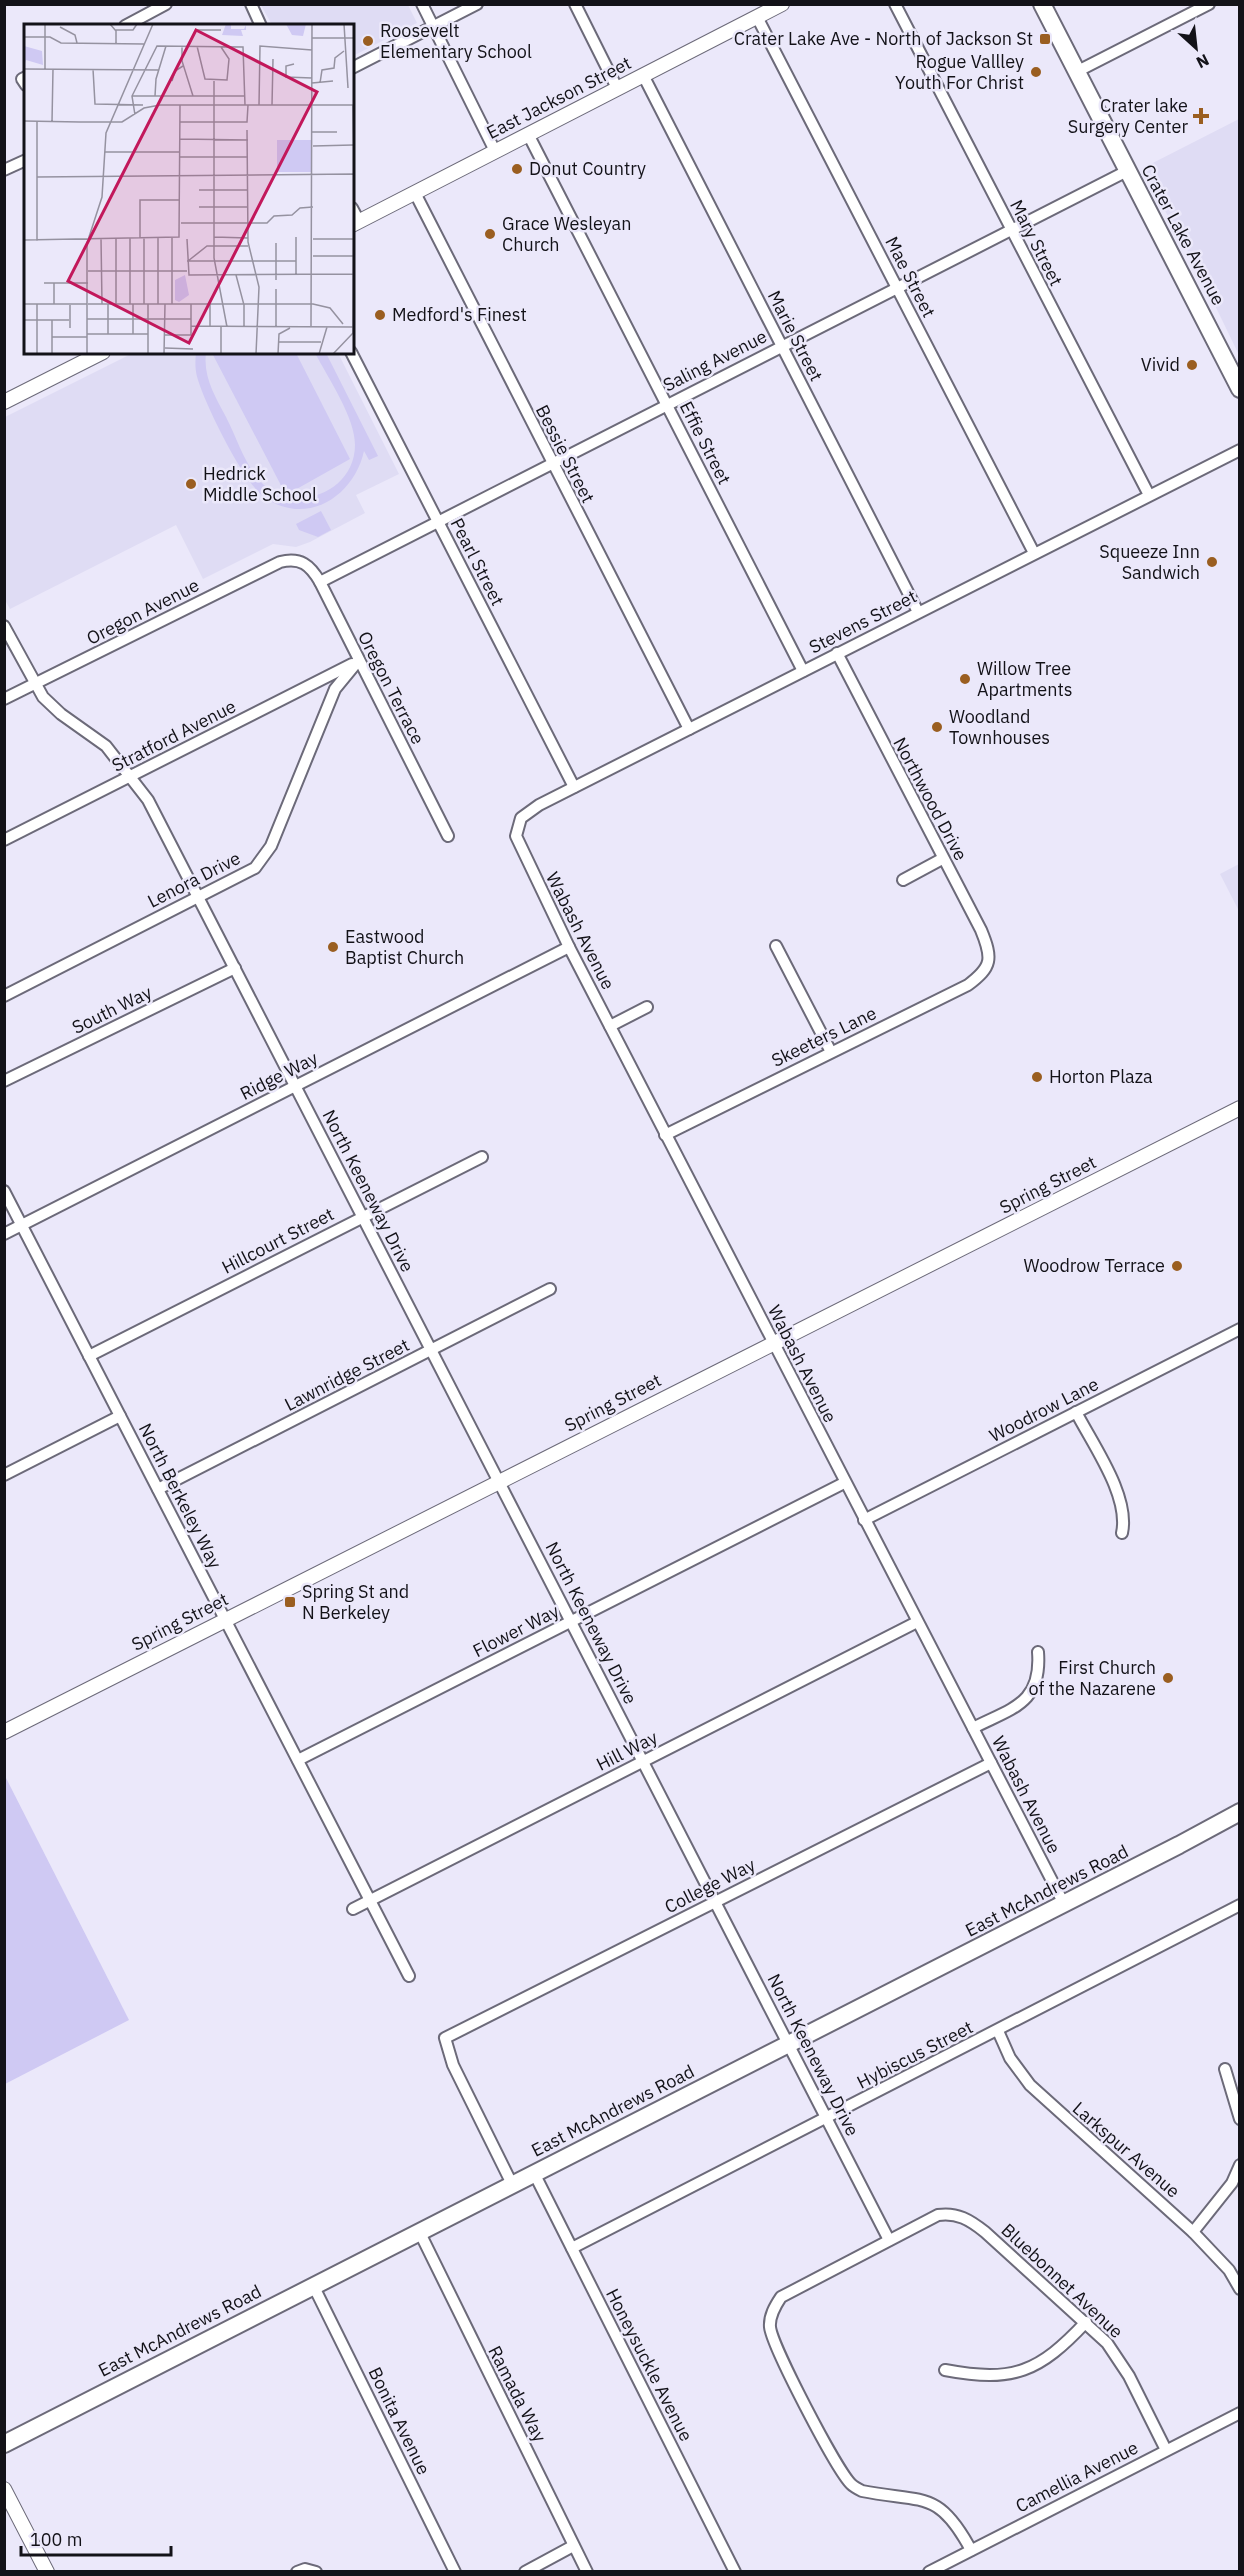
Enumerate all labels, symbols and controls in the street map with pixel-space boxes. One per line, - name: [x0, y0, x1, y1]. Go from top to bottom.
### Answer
- north arrow: [1166, 18, 1226, 78]
- place label: Roosevelt Elementary School: [380, 19, 532, 63]
- inset map: [24, 24, 354, 354]
- place label: Crater Lake Ave - North of Jackson St: [734, 27, 1033, 50]
- marker: Crater Lake Ave - North of Jackson St: [1038, 32, 1052, 46]
- marker: Roosevelt Elementary School: [361, 34, 375, 48]
- place label: Rogue Vallley Youth For Christ: [895, 50, 1024, 94]
- text: N: [1193, 50, 1213, 73]
- street label: East Jackson Street: [483, 51, 635, 144]
- marker: Rogue Vallley Youth For Christ: [1029, 65, 1043, 79]
- place label: Crater lake Surgery Center: [1068, 94, 1188, 138]
- marker: Crater lake Surgery Center: [1192, 107, 1210, 125]
- place label: Donut Country: [529, 157, 646, 180]
- street label: Crater Lake Avenue: [1137, 160, 1230, 309]
- marker: Donut Country: [510, 162, 524, 176]
- street label: Mary Street: [1005, 196, 1068, 290]
- place label: Grace Wesleyan Church: [502, 212, 631, 256]
- marker: Grace Wesleyan Church: [483, 227, 497, 241]
- street label: Mae Street: [880, 232, 941, 321]
- street label: Marie Street: [763, 287, 828, 385]
- place label: Medford's Finest: [392, 303, 527, 326]
- marker: Medford's Finest: [373, 308, 387, 322]
- street label: Saling Avenue: [659, 324, 771, 397]
- place label: Vivid: [1141, 353, 1180, 376]
- marker: Vivid: [1185, 358, 1199, 372]
- street label: Effie Street: [675, 397, 736, 488]
- street label: Bessie Street: [531, 401, 600, 507]
- place label: Hedrick Middle School: [203, 462, 317, 506]
- marker: Hedrick Middle School: [184, 477, 198, 491]
- street label: Pearl Street: [446, 514, 509, 609]
- place label: Squeeze Inn Sandwich: [1099, 540, 1200, 584]
- marker: Squeeze Inn Sandwich: [1205, 555, 1219, 569]
- street label: Oregon Avenue: [83, 573, 203, 650]
- street label: Stevens Street: [805, 585, 920, 659]
- street label: Oregon Terrace: [353, 627, 430, 748]
- place label: Willow Tree Apartments: [977, 657, 1073, 701]
- marker: Willow Tree Apartments: [958, 672, 972, 686]
- street label: Stratford Avenue: [108, 694, 240, 777]
- place label: Woodland Townhouses: [949, 705, 1050, 749]
- marker: Woodland Townhouses: [930, 720, 944, 734]
- street label: Northwood Drive: [888, 733, 973, 864]
- street label: Lenora Drive: [143, 846, 244, 913]
- street label: Wabash Avenue: [541, 868, 620, 994]
- place label: Eastwood Baptist Church: [345, 925, 464, 969]
- marker: Eastwood Baptist Church: [326, 940, 340, 954]
- street label: South Way: [68, 980, 155, 1039]
- street label: Skeeters Lane: [768, 1001, 880, 1072]
- street label: Ridge Way: [236, 1046, 322, 1105]
- place label: Horton Plaza: [1049, 1065, 1153, 1088]
- marker: Horton Plaza: [1030, 1070, 1044, 1084]
- street label: North Keeneway Drive: [318, 1106, 419, 1276]
- street label: Spring Street: [996, 1150, 1100, 1219]
- street label: Hillcourt Street: [218, 1202, 338, 1279]
- place label: Woodrow Terrace: [1023, 1254, 1165, 1277]
- marker: Woodrow Terrace: [1170, 1259, 1184, 1273]
- street label: Wabash Avenue: [763, 1301, 842, 1427]
- street label: Lawnridge Street: [280, 1333, 413, 1416]
- street label: Spring Street: [561, 1368, 665, 1437]
- street label: Woodrow Lane: [985, 1372, 1102, 1447]
- street label: North Berkeley Way: [134, 1419, 227, 1572]
- street label: North Keeneway Drive: [541, 1538, 642, 1708]
- place label: Spring St and N Berkeley: [302, 1580, 409, 1624]
- street label: Spring Street: [128, 1587, 232, 1656]
- marker: Spring St and N Berkeley: [283, 1595, 297, 1609]
- street label: Flower Way: [469, 1599, 563, 1662]
- place label: First Church of the Nazarene: [1028, 1656, 1156, 1700]
- marker: First Church of the Nazarene: [1161, 1671, 1175, 1685]
- street label: Hill Way: [592, 1725, 661, 1776]
- street label: Wabash Avenue: [987, 1732, 1066, 1858]
- street label: East McAndrews Road: [961, 1839, 1132, 1942]
- street label: College Way: [661, 1853, 759, 1918]
- street label: North Keeneway Drive: [763, 1970, 864, 2140]
- street label: Hybiscus Street: [853, 2015, 977, 2094]
- street label: East McAndrews Road: [527, 2059, 698, 2162]
- street label: Larkspur Avenue: [1068, 2097, 1185, 2203]
- street label: Bluebonnet Avenue: [997, 2218, 1128, 2343]
- street label: East McAndrews Road: [94, 2279, 265, 2382]
- street label: Honeysuckle Avenue: [601, 2285, 698, 2445]
- street label: Ramada Way: [483, 2342, 552, 2446]
- street label: Bonita Avenue: [364, 2363, 435, 2478]
- street label: Camellia Avenue: [1012, 2436, 1142, 2517]
- scale bar: [21, 2519, 171, 2557]
- text: 100 m: [30, 2528, 82, 2551]

